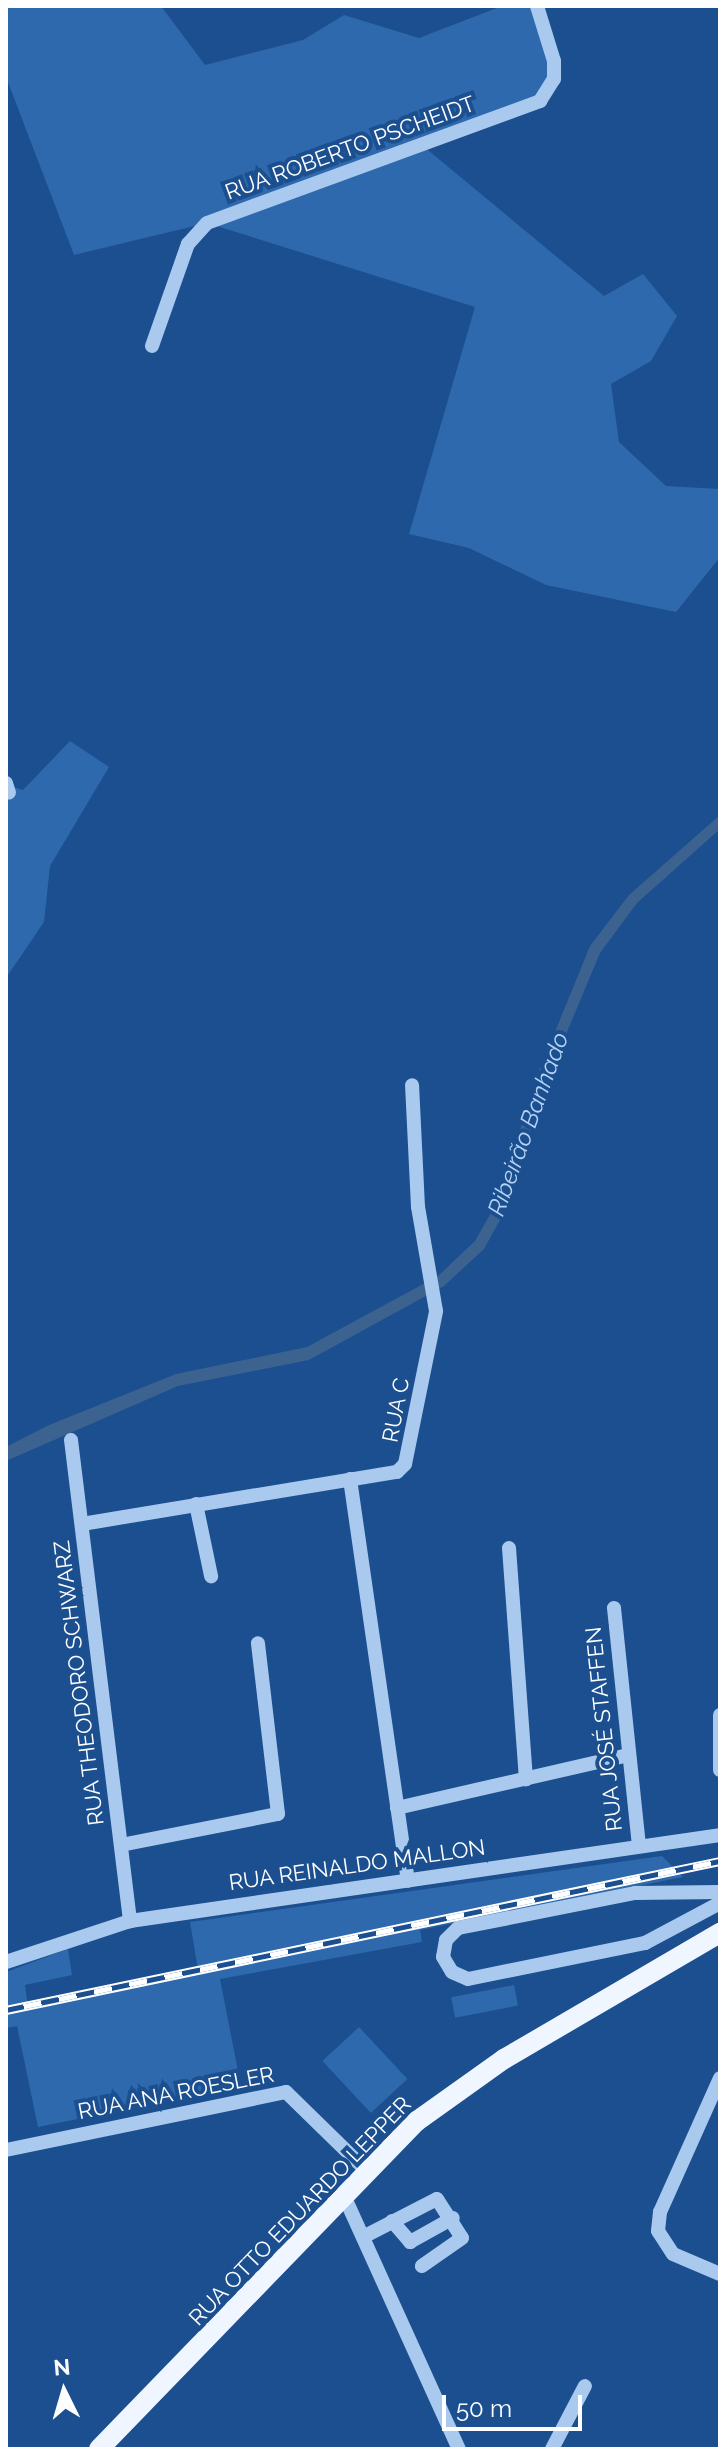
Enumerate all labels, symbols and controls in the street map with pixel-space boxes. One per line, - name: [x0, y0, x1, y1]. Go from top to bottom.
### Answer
- street label: RUA ROBERTO PSCHEIDT: [221, 90, 479, 206]
- water label: Ribeirão Banhado: [481, 1028, 575, 1220]
- street label: RUA C: [377, 1375, 415, 1445]
- street label: RUA THEODORO SCHWARZ: [48, 1538, 110, 1828]
- street label: RUA JOSÉ STAFFEN: [580, 1625, 628, 1833]
- street label: RUA REINALDO MALLON: [227, 1834, 487, 1896]
- street label: RUA ANA ROESLER: [75, 2061, 277, 2125]
- street label: RUA OTTO EDUARDO LEPPER: [183, 2091, 417, 2331]
- north arrow: [24, 2351, 104, 2431]
- text: N: [52, 2353, 71, 2381]
- scale bar: [446, 2379, 586, 2429]
- text: 50 m: [456, 2394, 512, 2423]

